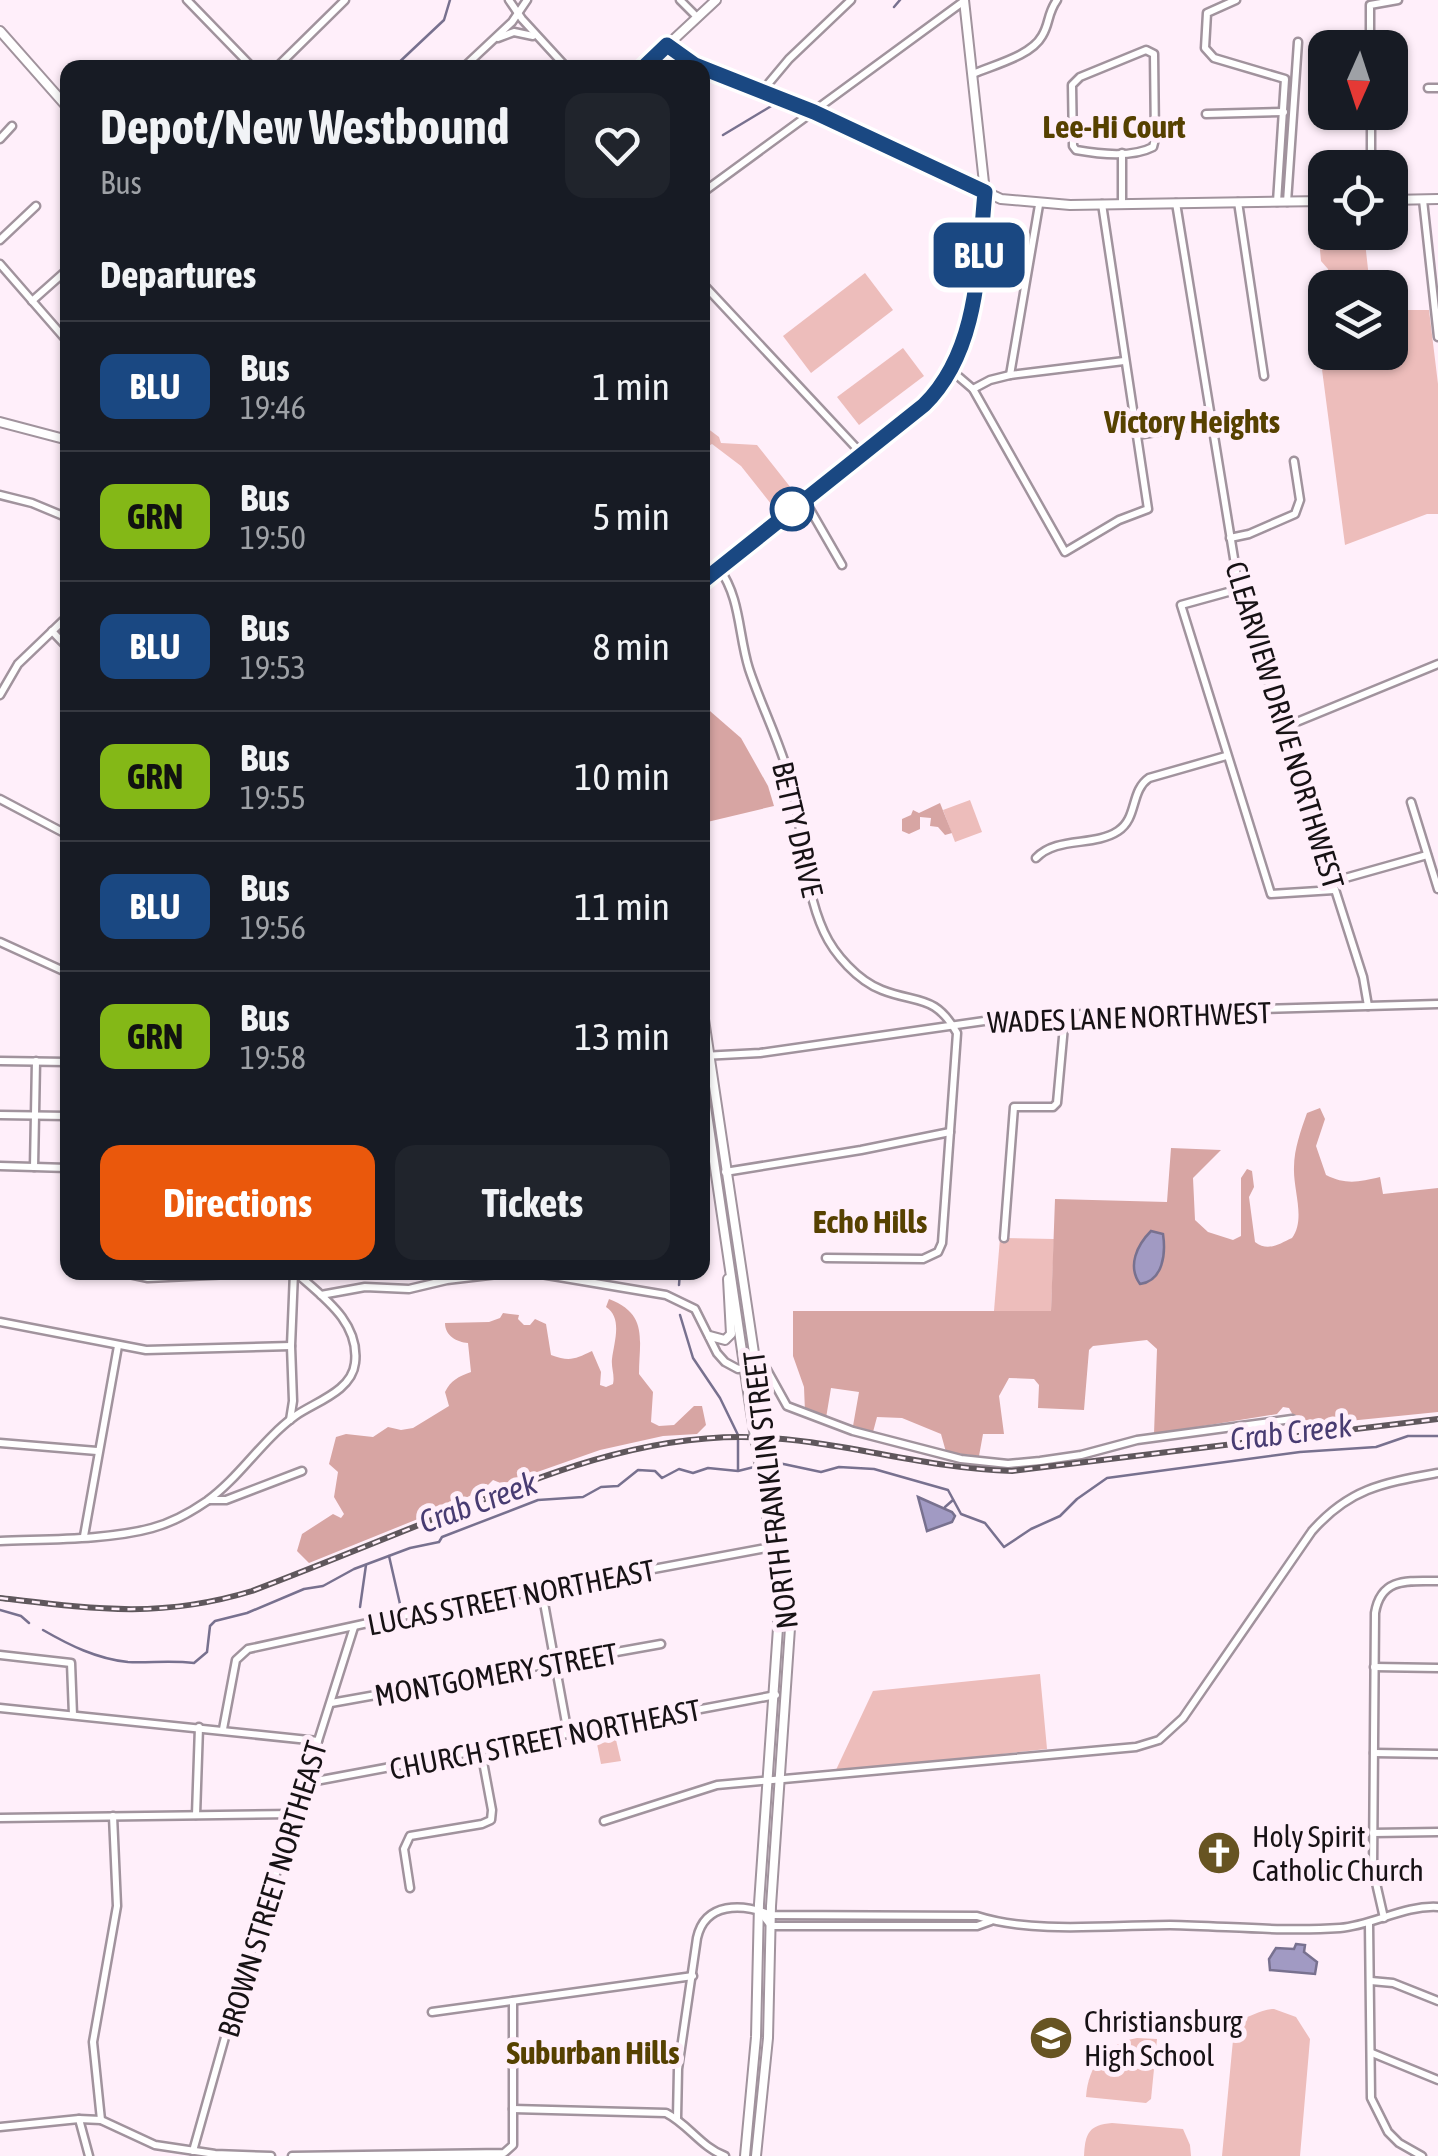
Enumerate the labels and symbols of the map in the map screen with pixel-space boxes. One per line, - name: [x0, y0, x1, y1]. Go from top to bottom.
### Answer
- north arrow: [1308, 30, 1408, 130]
- district label: Lee-Hi Court: [1043, 108, 1186, 145]
- line badge: BLU: [922, 222, 1036, 288]
- district label: Victory Heights: [1103, 403, 1280, 440]
- unlabelled marker: [771, 488, 813, 530]
- street label: CLEARVIEW DRIVE NORTHWEST: [1219, 557, 1351, 893]
- street label: BETTY DRIVE: [766, 758, 830, 900]
- street label: WADES LANE NORTHWEST: [986, 995, 1272, 1039]
- district label: Echo Hills: [813, 1203, 927, 1240]
- street label: NORTH FRANKLIN STREET: [736, 1349, 804, 1631]
- water label: Crab Creek: [1228, 1406, 1355, 1458]
- water label: Crab Creek: [414, 1463, 543, 1540]
- street label: LUCAS STREET NORTHEAST: [364, 1552, 658, 1642]
- street label: MONTGOMERY STREET: [372, 1636, 620, 1712]
- street label: CHURCH STREET NORTHEAST: [387, 1692, 703, 1786]
- street label: BROWN STREET NORTHEAST: [211, 1737, 333, 2041]
- place label: Holy Spirit Catholic Church: [1252, 1819, 1424, 1887]
- church icon: Holy Spirit Catholic Church: [1196, 1830, 1242, 1876]
- place label: Christiansburg High School: [1084, 2004, 1243, 2072]
- school or university icon: Christiansburg High School: [1028, 2015, 1074, 2061]
- district label: Suburban Hills: [506, 2034, 680, 2071]

